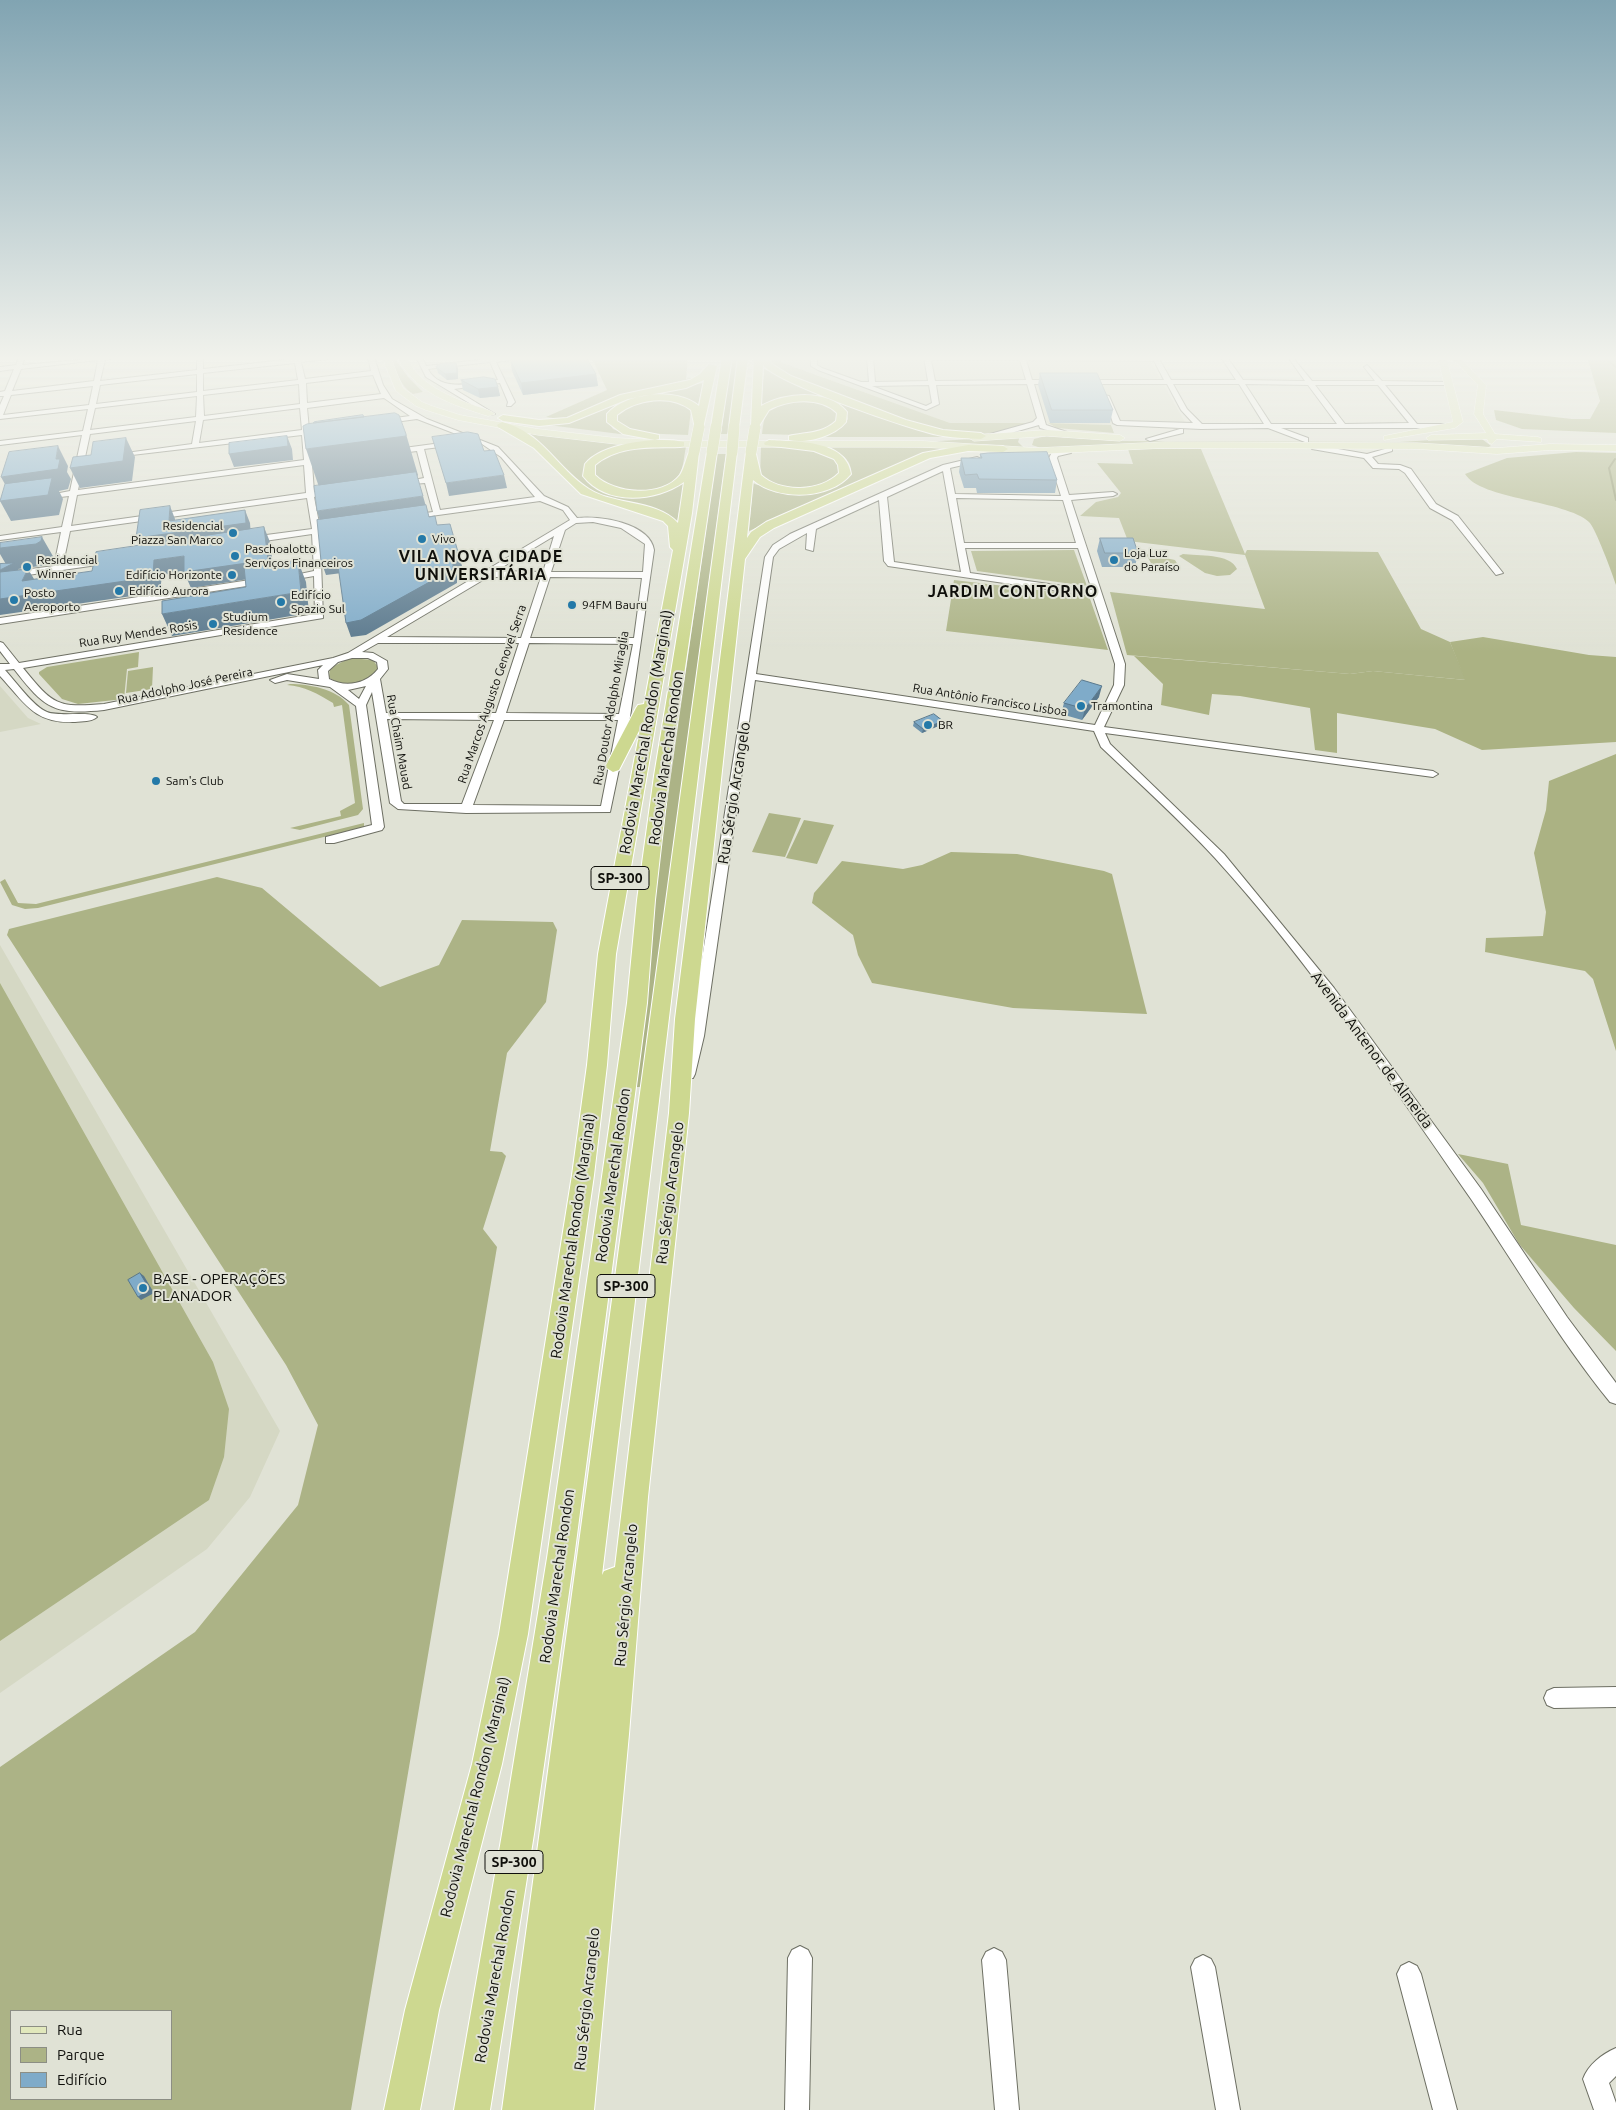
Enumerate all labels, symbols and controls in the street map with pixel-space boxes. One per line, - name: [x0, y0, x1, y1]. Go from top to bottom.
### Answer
- place label: Residencial Piazza San Marco: [131, 519, 223, 547]
- marker: Residencial Piazza San Marco: [227, 527, 239, 539]
- place label: Vivo: [432, 532, 456, 546]
- marker: Vivo: [416, 533, 428, 545]
- place label: Paschoalotto Serviços Financeiros: [245, 542, 353, 570]
- place label: Loja Luz do Paraíso: [1124, 546, 1180, 574]
- district label: VILA NOVA CIDADE UNIVERSITÁRIA: [397, 547, 565, 585]
- marker: Paschoalotto Serviços Financeiros: [229, 550, 241, 562]
- place label: Residencial Winner: [37, 553, 98, 581]
- marker: Loja Luz do Paraíso: [1108, 554, 1120, 566]
- marker: Residencial Winner: [21, 561, 33, 573]
- place label: Edifício Horizonte: [126, 568, 222, 582]
- marker: Edifício Horizonte: [226, 569, 238, 581]
- district label: JARDIM CONTORNO: [926, 582, 1100, 602]
- place label: Edifício Aurora: [129, 584, 209, 598]
- marker: Edifício Aurora: [113, 585, 125, 597]
- place label: Posto Aeroporto: [24, 586, 80, 614]
- place label: Edifício Spazio Sul: [291, 588, 345, 616]
- marker: Posto Aeroporto: [8, 594, 20, 606]
- marker: Edifício Spazio Sul: [275, 596, 287, 608]
- place label: 94FM Bauru: [582, 598, 647, 612]
- marker: 94FM Bauru: [566, 599, 578, 611]
- street label: Rua Marcos Augusto Genovel Serra: [455, 603, 529, 785]
- street label: Rodovia Marechal Rondon (Marginal): [616, 609, 676, 855]
- place label: Studium Residence: [223, 610, 278, 638]
- street label: Rua Ruy Mendes Rosis: [78, 618, 198, 650]
- marker: Studium Residence: [207, 618, 219, 630]
- street label: Rua Doutor Adolpho Miraglia: [590, 630, 632, 786]
- street label: Rua Adolpho José Pereira: [116, 665, 254, 707]
- street label: Rodovia Marechal Rondon: [645, 670, 687, 846]
- street label: Rua Antônio Francisco Lisboa: [912, 681, 1068, 719]
- street label: Rua Chaim Mauad: [384, 693, 414, 791]
- place label: Tramontina: [1091, 699, 1153, 713]
- marker: Tramontina: [1075, 700, 1087, 712]
- place label: BR: [938, 718, 953, 732]
- marker: BR: [922, 719, 934, 731]
- street label: Rua Sérgio Arcangelo: [714, 721, 754, 865]
- place label: Sam's Club: [166, 774, 224, 788]
- marker: Sam's Club: [150, 775, 162, 787]
- road number: SP-300: [591, 866, 649, 890]
- street label: Avenida Antenor de Almeida: [1307, 968, 1437, 1132]
- street label: Rodovia Marechal Rondon: [592, 1087, 634, 1263]
- street label: Rodovia Marechal Rondon (Marginal): [547, 1112, 599, 1360]
- street label: Rua Sérgio Arcangelo: [652, 1121, 688, 1265]
- place label: BASE - OPERAÇÕES PLANADOR: [153, 1270, 285, 1305]
- road number: SP-300: [597, 1274, 655, 1298]
- marker: BASE - OPERAÇÕES PLANADOR: [137, 1282, 149, 1294]
- street label: Rodovia Marechal Rondon: [536, 1488, 578, 1664]
- street label: Rua Sérgio Arcangelo: [611, 1523, 641, 1667]
- street label: Rodovia Marechal Rondon (Marginal): [436, 1675, 514, 1919]
- road number: SP-300: [485, 1850, 543, 1874]
- street label: Rodovia Marechal Rondon: [471, 1888, 519, 2064]
- street label: Rua Sérgio Arcangelo: [571, 1927, 603, 2071]
- legend: [10, 2010, 172, 2100]
- text: Rua: [57, 2021, 83, 2038]
- text: Parque: [57, 2046, 105, 2063]
- text: Edifício: [57, 2071, 107, 2088]

